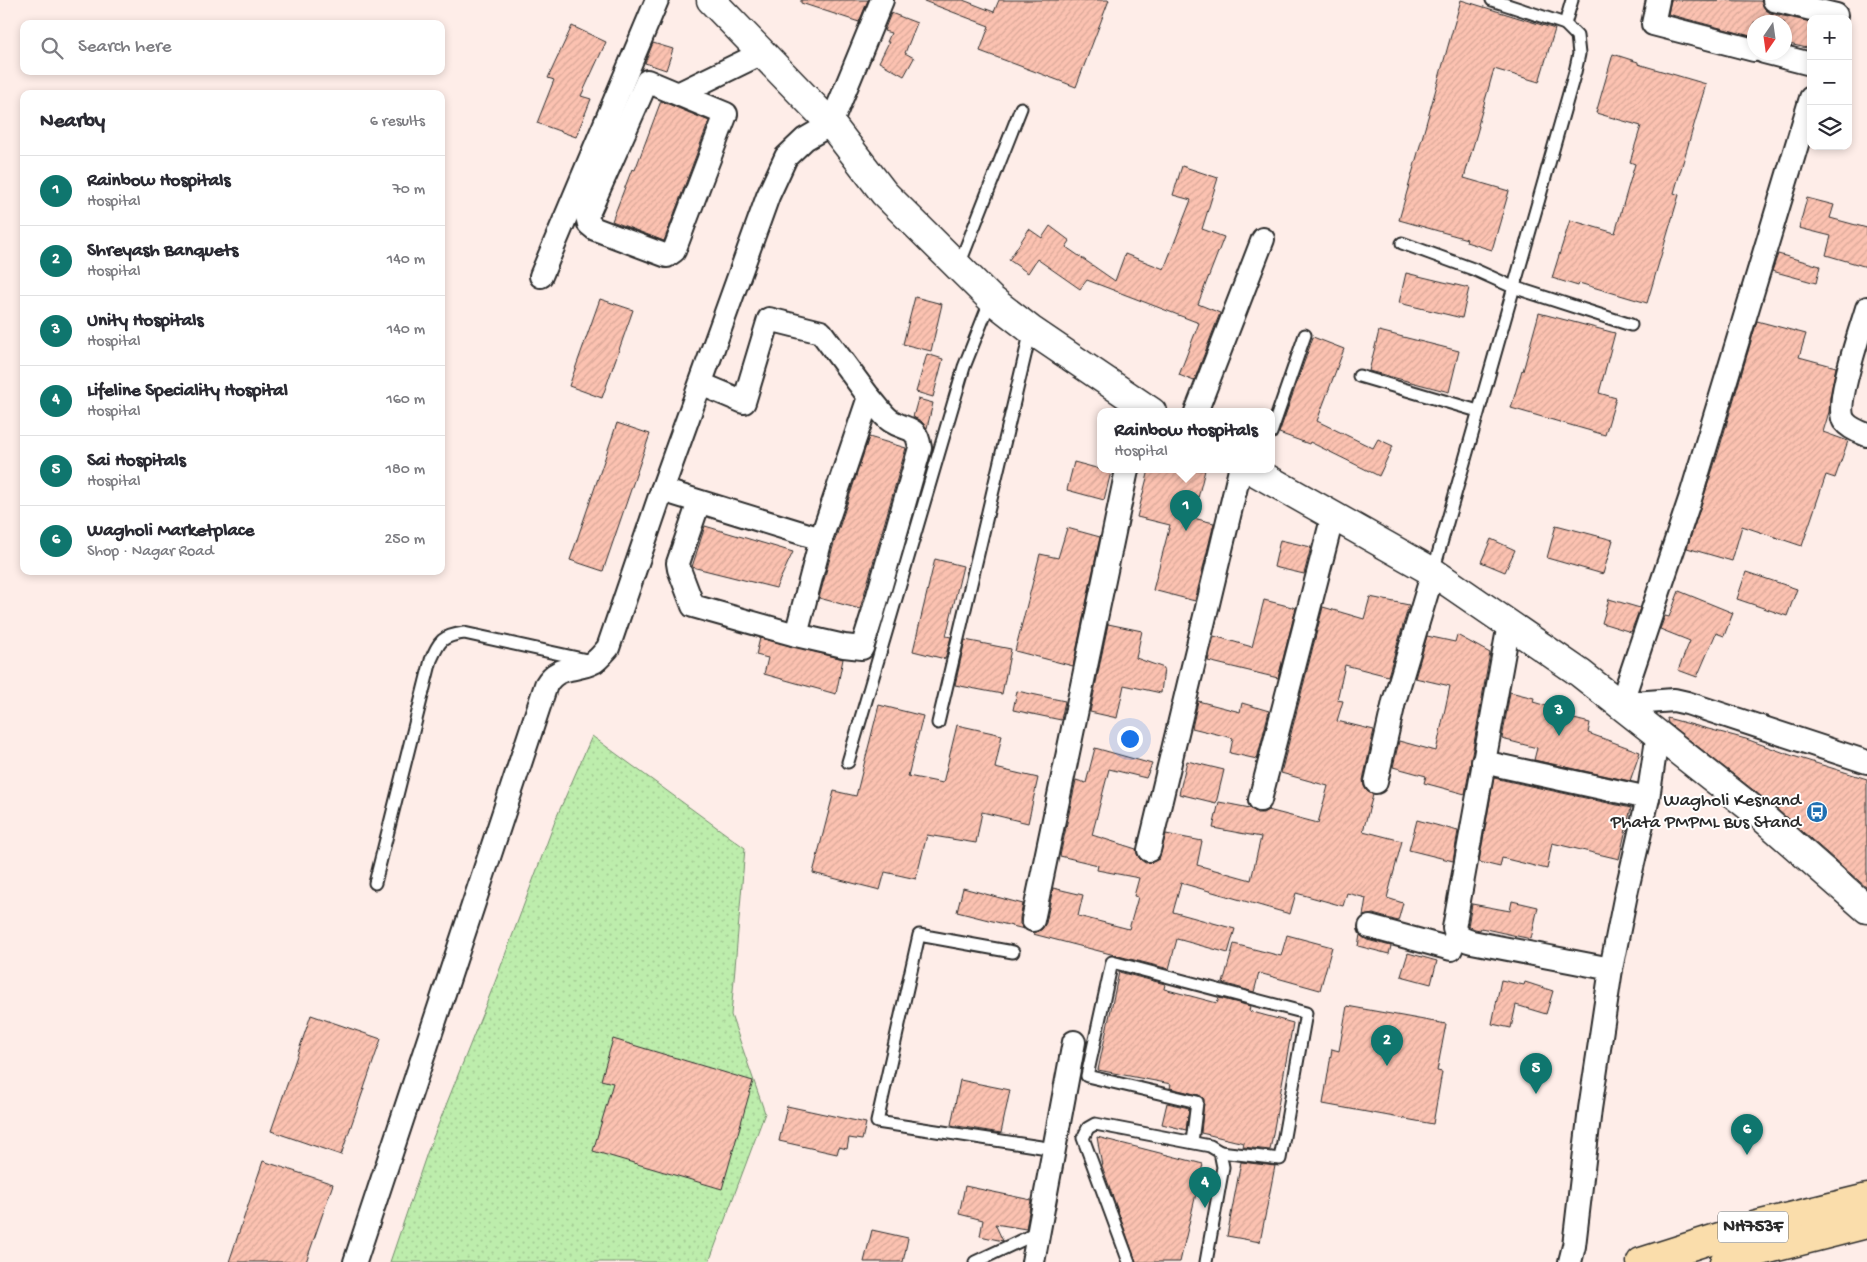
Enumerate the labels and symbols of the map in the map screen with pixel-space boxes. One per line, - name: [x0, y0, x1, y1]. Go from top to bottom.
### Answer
- north arrow: [1747, 15, 1792, 60]
- pin: 1: [1170, 490, 1202, 531]
- pin: 3: [1543, 695, 1575, 736]
- your location: [1117, 726, 1143, 752]
- place label: Wagholi Kesnand Phata PMPML Bus Stand: [1610, 790, 1803, 835]
- bus stop icon: Wagholi Kesnand Phata PMPML Bus Stand: [1805, 800, 1829, 824]
- pin: 2: [1371, 1025, 1403, 1066]
- pin: 5: [1520, 1053, 1552, 1094]
- pin: 6: [1731, 1114, 1763, 1155]
- pin: 4: [1189, 1167, 1221, 1208]
- road number: NH753F: [1718, 1212, 1788, 1242]

